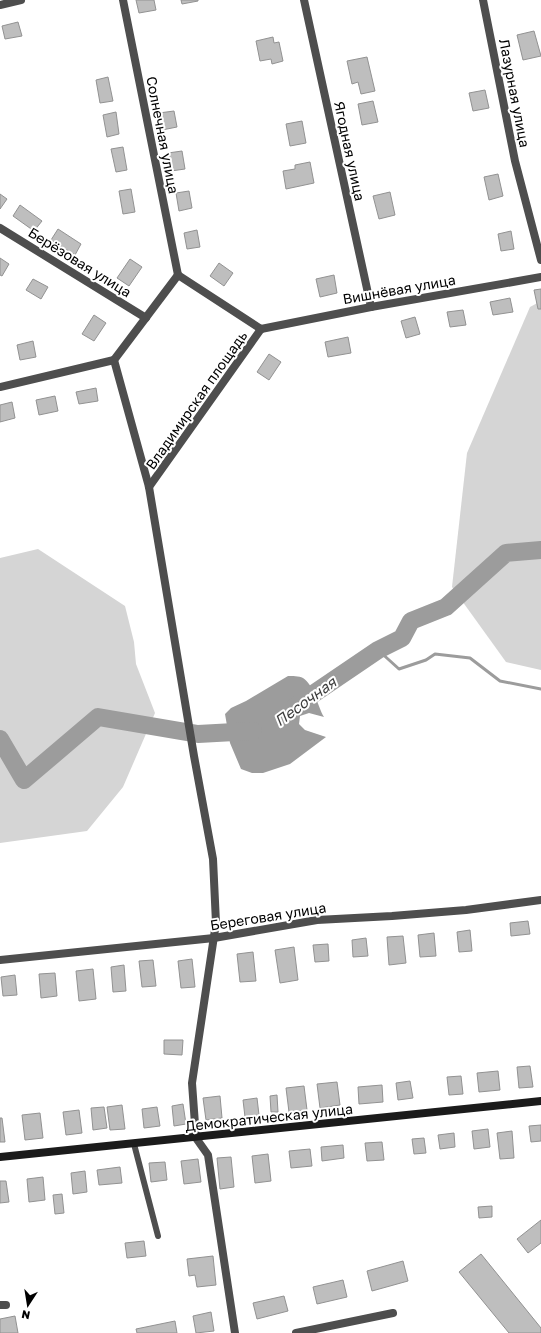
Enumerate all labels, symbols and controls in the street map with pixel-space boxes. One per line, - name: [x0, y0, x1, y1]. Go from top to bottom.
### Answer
- street label: Лазурная улица: [496, 37, 534, 149]
- street label: Солнечная улица: [143, 75, 183, 195]
- street label: Ягодная улица: [331, 100, 369, 202]
- street label: Берёзовая улица: [25, 223, 135, 301]
- street label: Вишнёвая улица: [341, 271, 457, 307]
- street label: Владимирская площадь: [142, 327, 250, 473]
- water label: Песочная: [271, 672, 340, 729]
- street label: Береговая улица: [209, 898, 327, 934]
- street label: Демократическая улица: [184, 1100, 354, 1134]
- north arrow: [8, 1285, 48, 1325]
- text: N: [20, 1308, 31, 1322]

